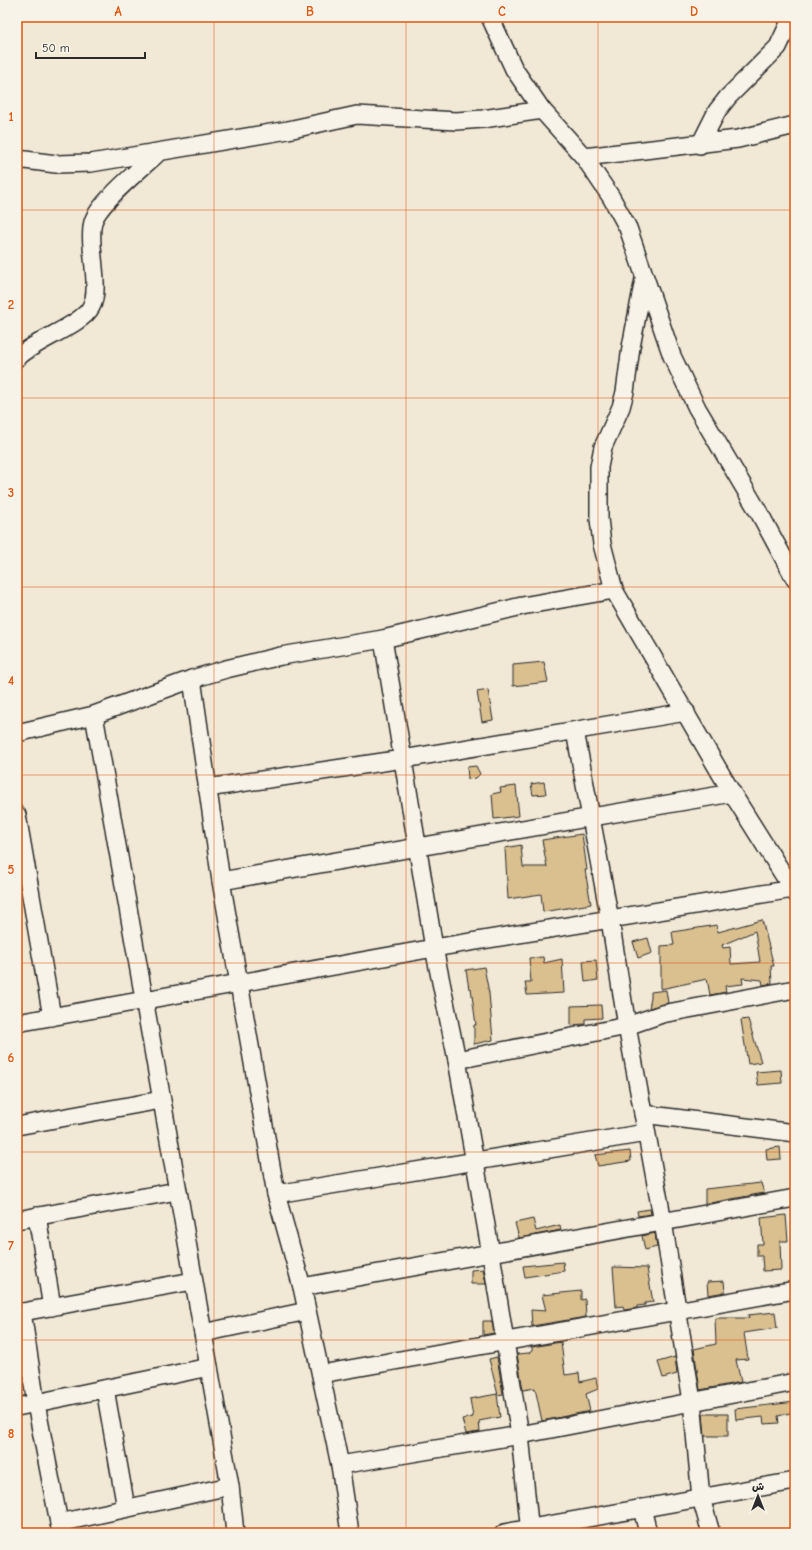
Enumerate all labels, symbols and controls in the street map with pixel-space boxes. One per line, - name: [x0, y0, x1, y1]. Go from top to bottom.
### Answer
- text: A: [114, 4, 122, 19]
- text: B: [306, 4, 314, 19]
- text: C: [498, 4, 506, 19]
- text: D: [690, 4, 698, 19]
- scale bar: [36, 34, 145, 60]
- text: 50 m: [42, 41, 70, 55]
- text: 1: [8, 109, 14, 124]
- text: 2: [8, 297, 14, 312]
- text: 3: [8, 485, 14, 500]
- text: 4: [8, 673, 14, 688]
- text: 5: [8, 862, 15, 877]
- text: 6: [8, 1050, 15, 1065]
- text: 7: [8, 1238, 14, 1253]
- text: 8: [8, 1426, 14, 1441]
- north arrow: [738, 1476, 778, 1516]
- text: ش: [752, 1480, 764, 1493]

